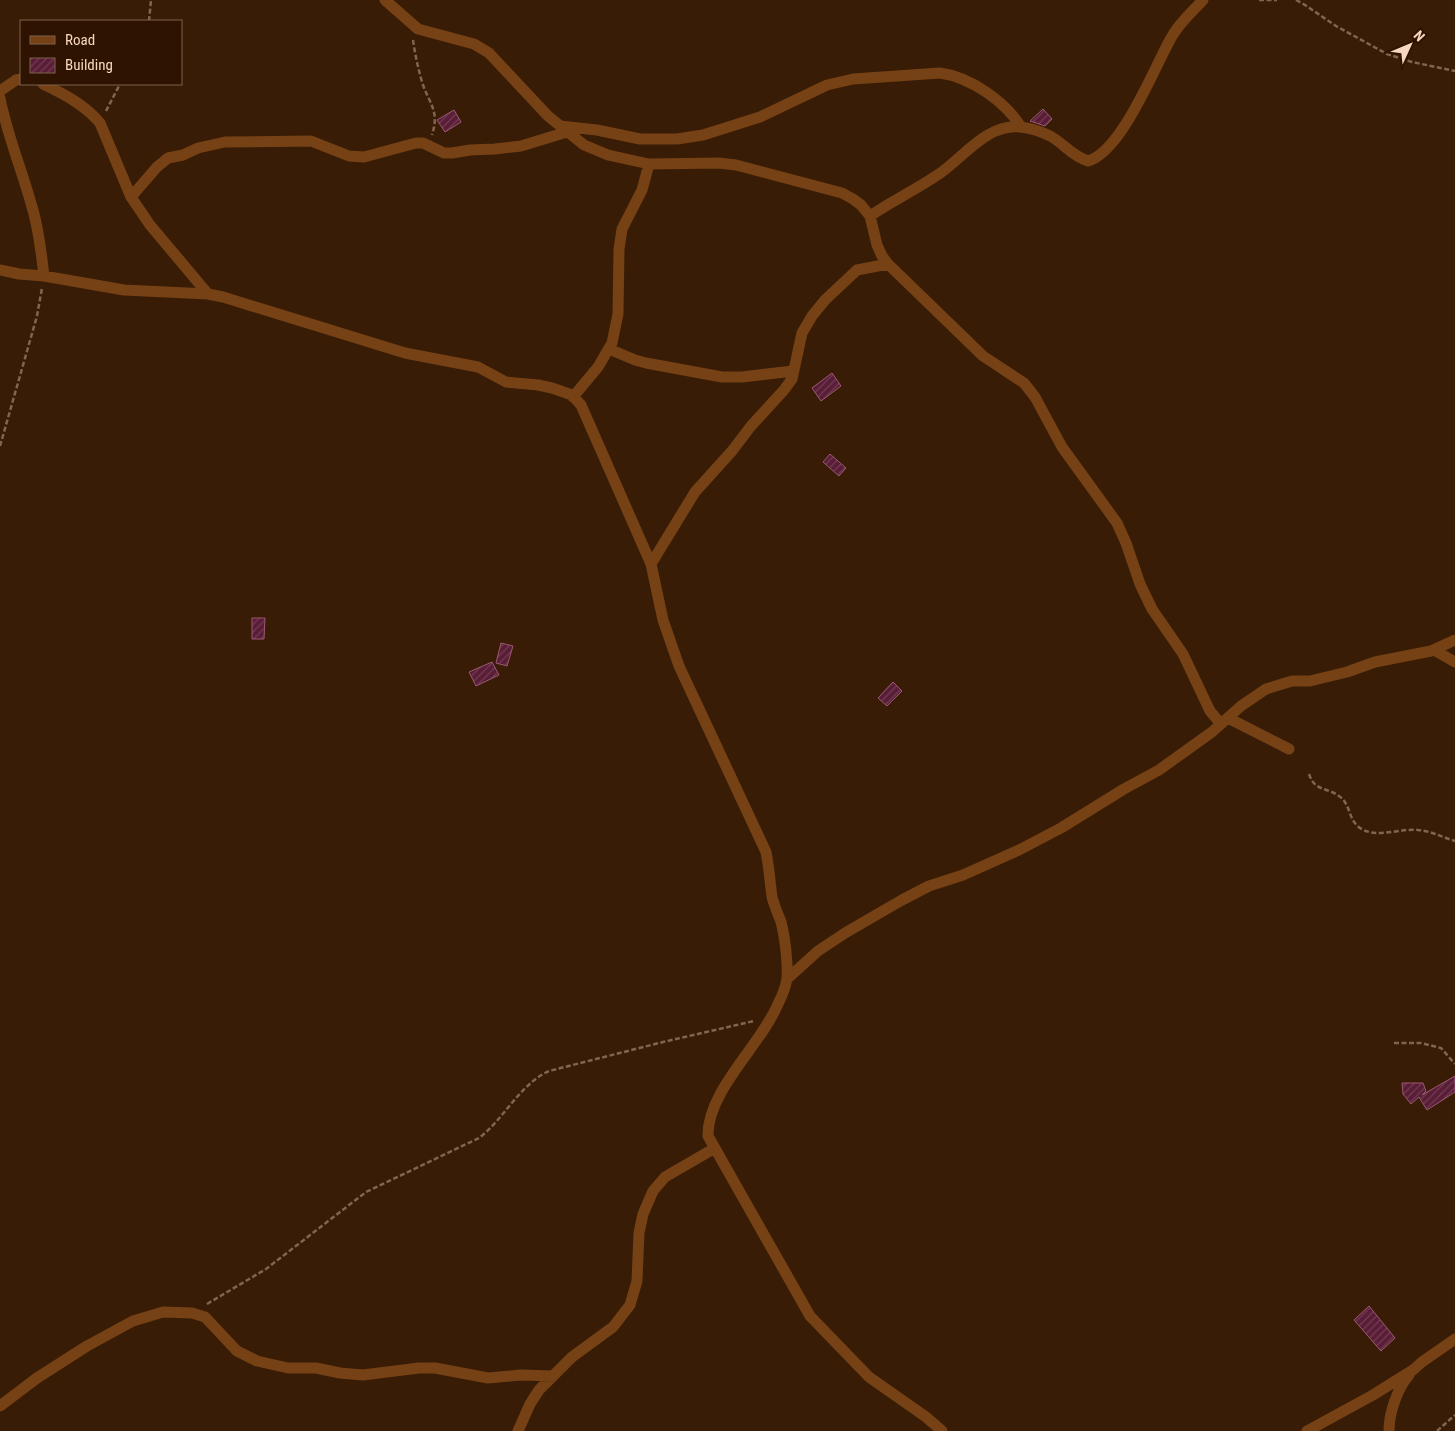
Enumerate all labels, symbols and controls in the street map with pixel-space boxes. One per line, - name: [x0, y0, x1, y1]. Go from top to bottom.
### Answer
- legend: [20, 20, 182, 85]
- north arrow: [1385, 20, 1435, 70]
- text: N: [1411, 27, 1428, 45]
- text: Road: [65, 31, 95, 49]
- text: Building: [65, 56, 113, 74]

